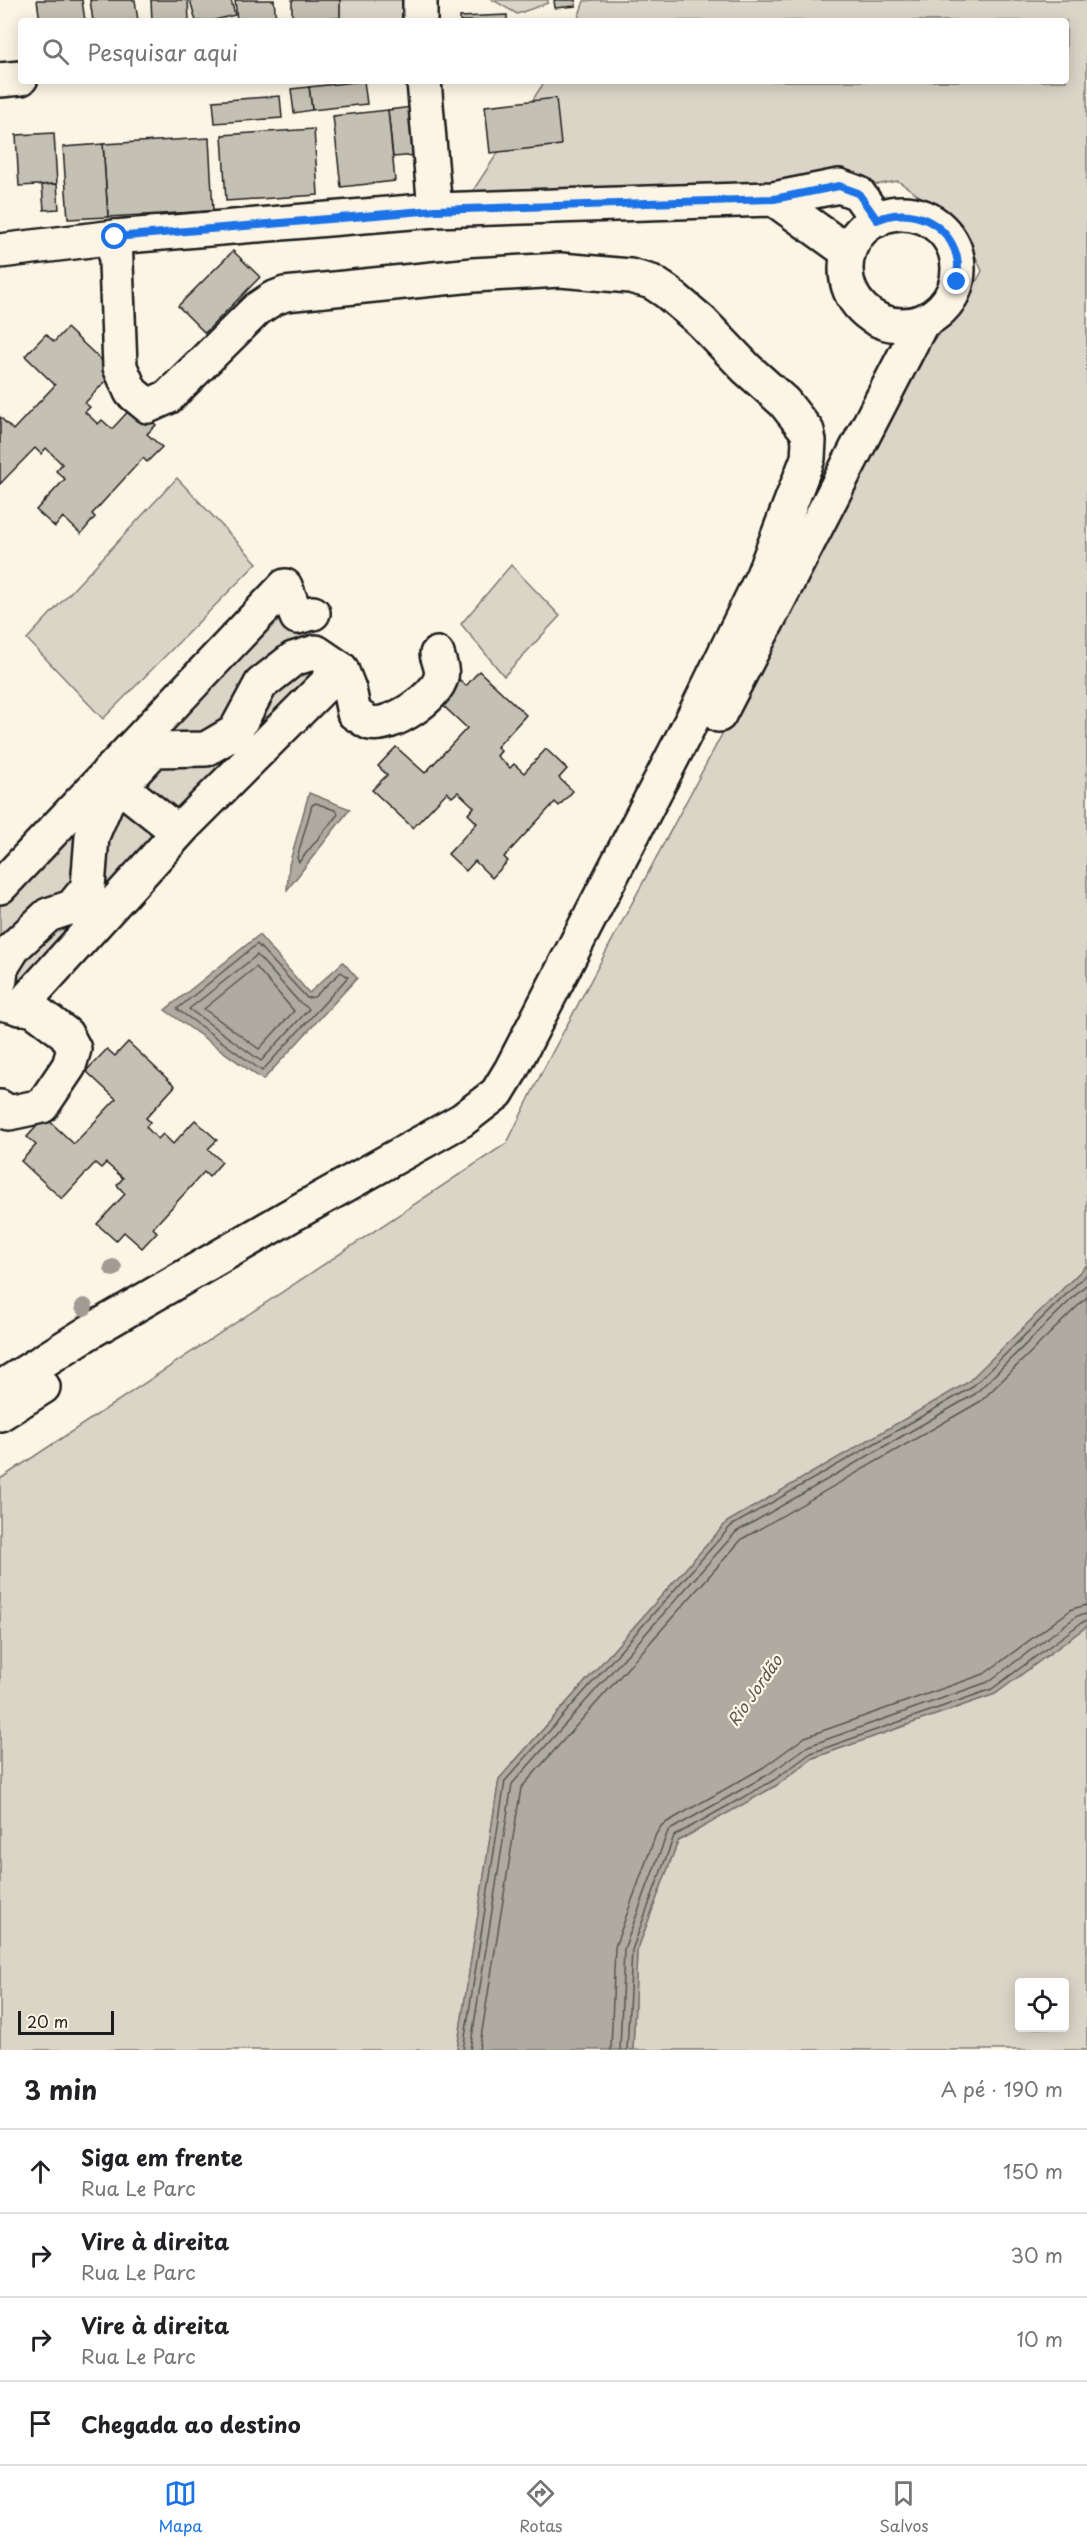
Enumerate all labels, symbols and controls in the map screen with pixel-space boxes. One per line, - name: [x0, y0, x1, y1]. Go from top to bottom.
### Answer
- search box: [18, 18, 1069, 84]
- icon: search: [39, 35, 72, 68]
- text: Pesquisar aqui: [87, 35, 238, 68]
- route start: [101, 223, 127, 249]
- route end: [943, 268, 969, 294]
- water label: Rio Jordão: [721, 1649, 788, 1730]
- map controls: [1015, 1978, 1069, 2032]
- button: locate: [1015, 1978, 1069, 2032]
- scale bar: [18, 2008, 114, 2036]
- text: 20 m: [27, 2009, 68, 2033]
- text: 3 min: [24, 2070, 97, 2109]
- text: A pé · 190 m: [941, 2074, 1063, 2104]
- text: Siga em frente: [81, 2140, 243, 2173]
- icon: ahead: [24, 2155, 57, 2188]
- text: 150 m: [1003, 2156, 1063, 2186]
- text: Rua Le Parc: [81, 2173, 196, 2203]
- text: Vire à direita: [81, 2224, 229, 2257]
- icon: right: [24, 2239, 57, 2272]
- text: 30 m: [1010, 2240, 1063, 2270]
- text: Rua Le Parc: [81, 2257, 196, 2287]
- text: Vire à direita: [81, 2308, 229, 2341]
- icon: right: [24, 2323, 57, 2356]
- text: 10 m: [1016, 2324, 1063, 2354]
- text: Rua Le Parc: [81, 2341, 196, 2371]
- icon: arrive: [24, 2407, 57, 2440]
- text: Chegada ao destino: [81, 2407, 301, 2440]
- tab: Mapa: [158, 2477, 202, 2537]
- tab: Rotas: [519, 2477, 563, 2537]
- tab: Salvos: [879, 2477, 929, 2537]

